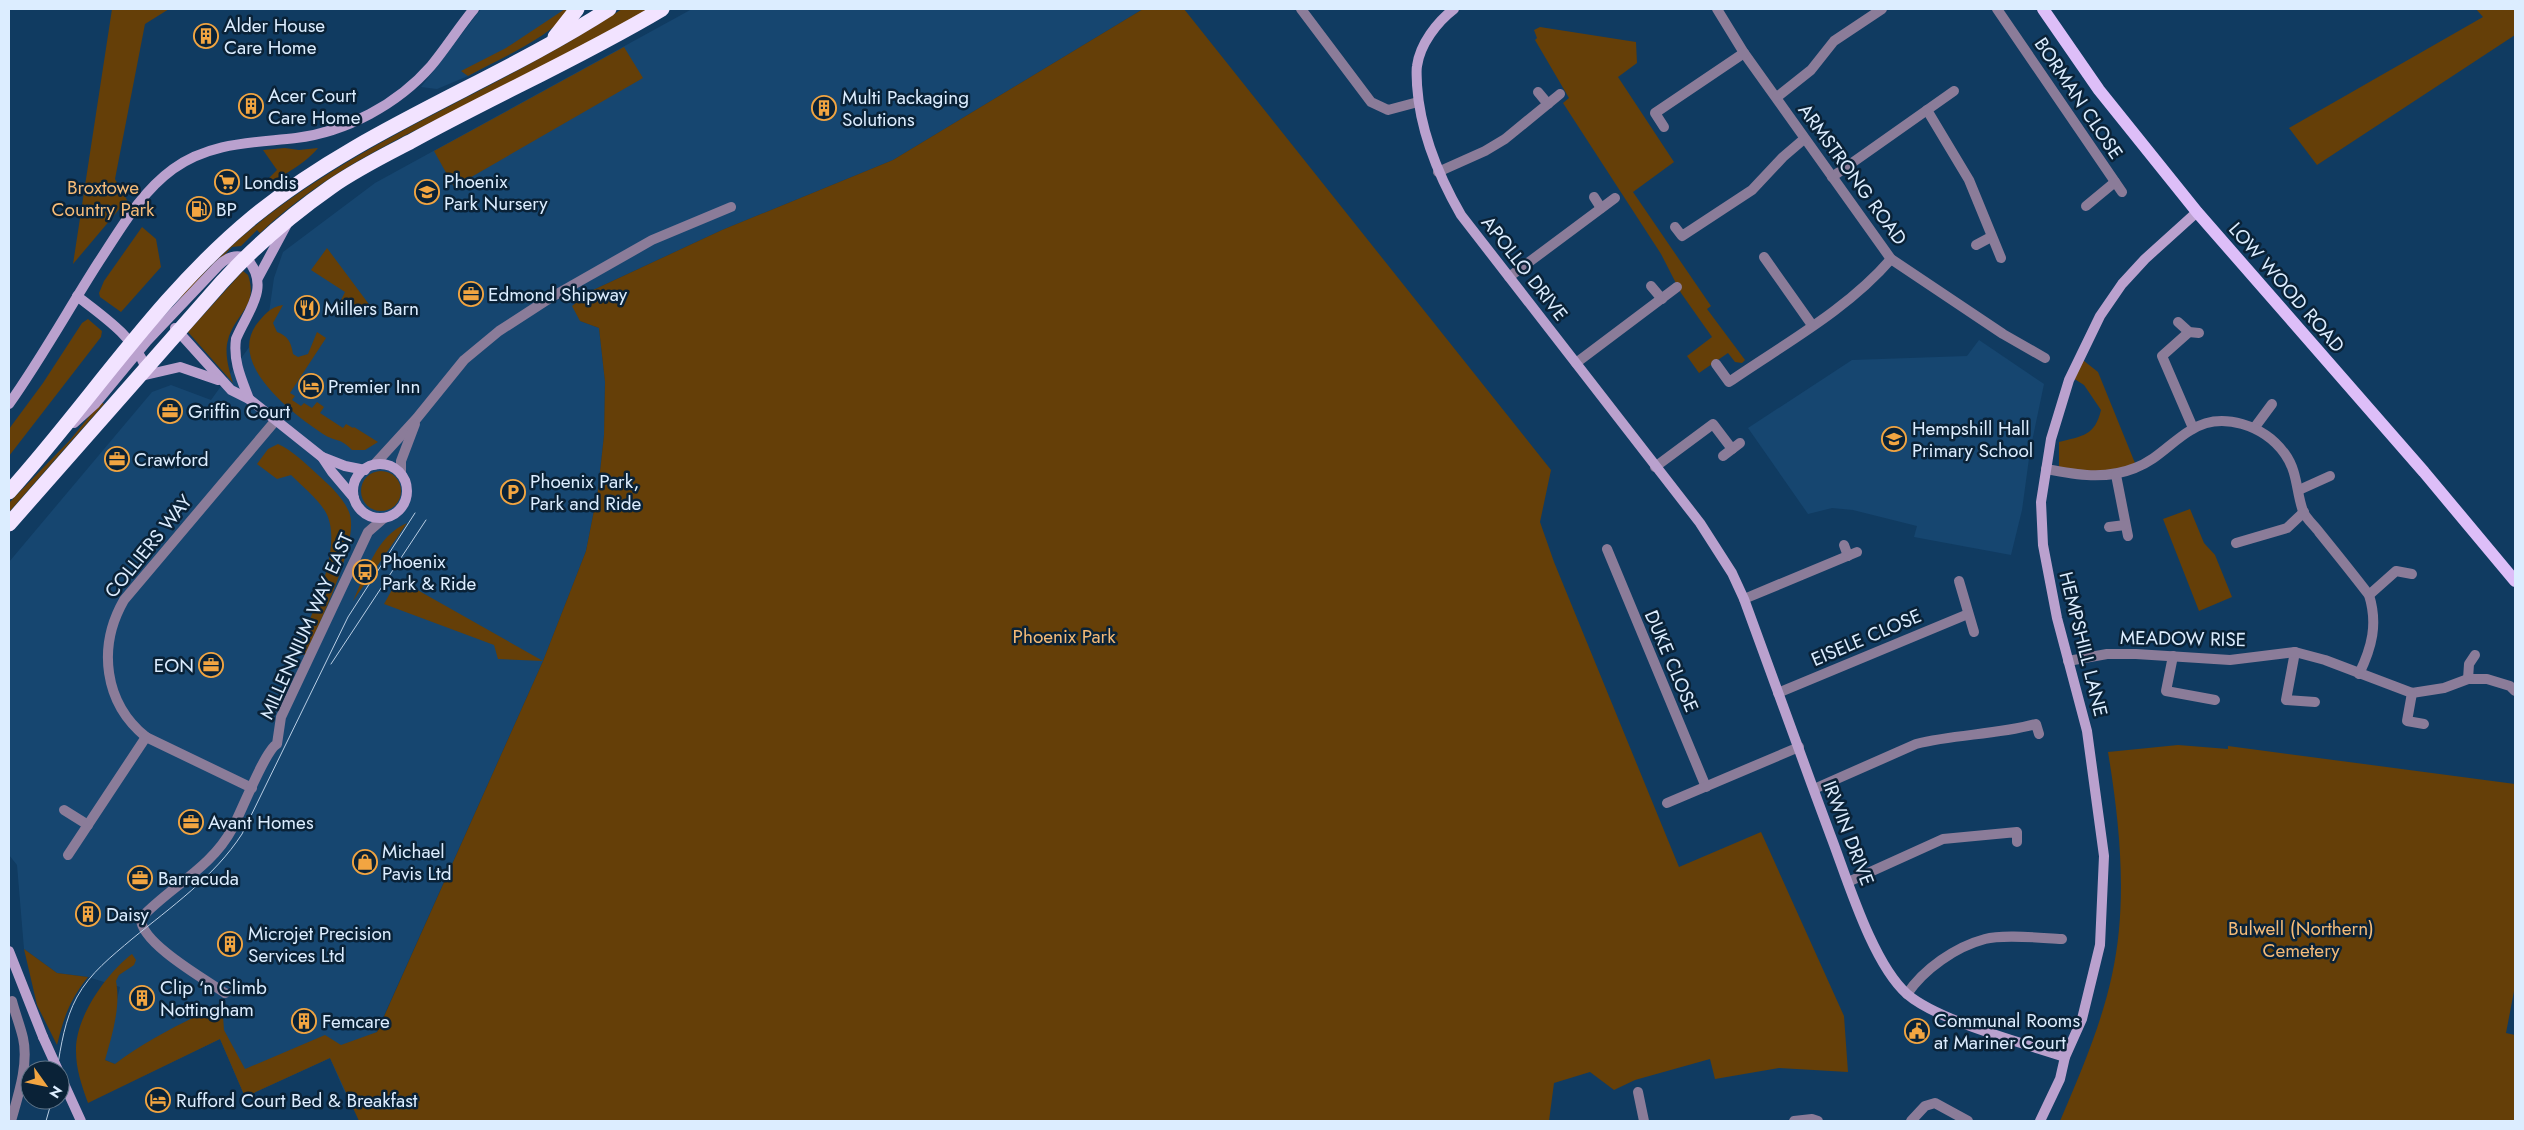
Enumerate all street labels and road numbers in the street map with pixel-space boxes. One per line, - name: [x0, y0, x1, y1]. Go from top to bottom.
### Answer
- street label: BORMAN CLOSE: [2028, 32, 2129, 164]
- street label: ARMSTRONG ROAD: [1792, 98, 1913, 251]
- street label: APOLLO DRIVE: [1475, 210, 1574, 326]
- street label: LOW WOOD ROAD: [2222, 216, 2351, 358]
- street label: COLLIERS WAY: [98, 489, 199, 604]
- street label: MILLENNIUM WAY EAST: [253, 529, 360, 724]
- street label: HEMPSHILL LANE: [2052, 569, 2115, 719]
- street label: EISELE CLOSE: [1807, 602, 1926, 673]
- street label: DUKE CLOSE: [1638, 606, 1705, 716]
- street label: MEADOW RISE: [2120, 624, 2246, 653]
- street label: IRWIN DRIVE: [1816, 777, 1881, 890]

